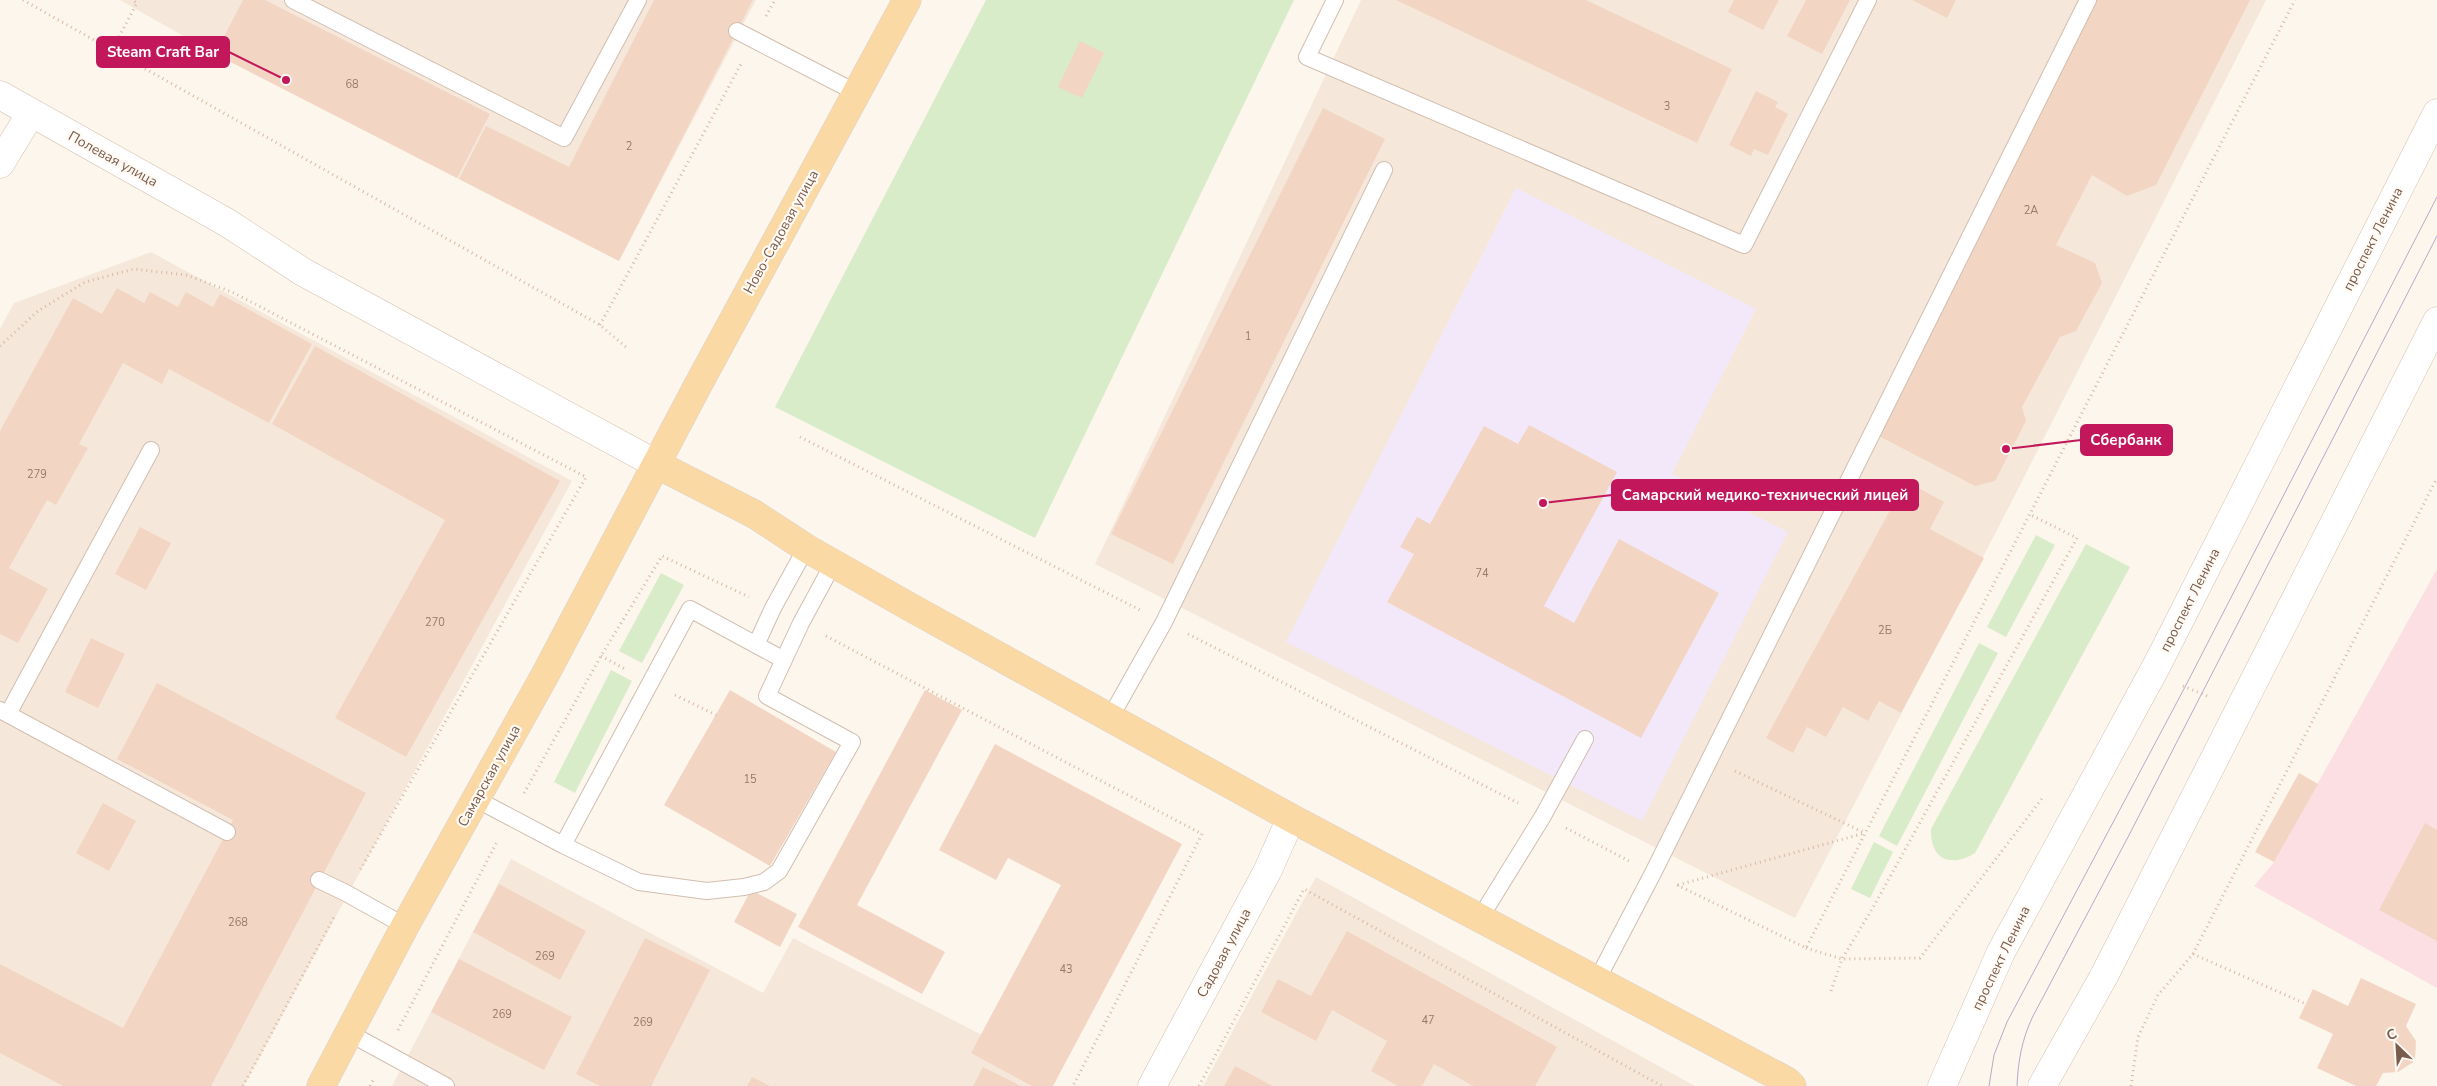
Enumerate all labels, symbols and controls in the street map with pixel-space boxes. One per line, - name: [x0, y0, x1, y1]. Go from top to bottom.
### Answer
- callout: Steam Craft Bar: [97, 37, 229, 67]
- text: Steam Craft Bar: [107, 42, 219, 62]
- house number: 68: [345, 77, 359, 92]
- house number: 3: [1664, 99, 1670, 114]
- street label: Полевая улица: [65, 127, 161, 191]
- house number: 2: [626, 139, 632, 154]
- street label: Ново-Садовая улица: [739, 167, 823, 297]
- street label: проспект Ленина: [2339, 184, 2407, 294]
- house number: 2А: [2024, 203, 2038, 218]
- house number: 1: [1245, 329, 1251, 344]
- callout: Сбербанк: [2081, 425, 2172, 455]
- text: Сбербанк: [2090, 430, 2162, 450]
- house number: 279: [27, 467, 47, 482]
- callout: Самарский медико-технический лицей: [1612, 480, 1918, 510]
- text: Самарский медико-технический лицей: [1622, 485, 1908, 505]
- street label: проспект Ленина: [2156, 545, 2224, 655]
- house number: 74: [1475, 566, 1489, 581]
- house number: 270: [425, 615, 445, 630]
- house number: 2Б: [1878, 623, 1892, 638]
- street label: Самарская улица: [453, 722, 525, 830]
- house number: 15: [743, 772, 757, 787]
- street label: проспект Ленина: [1967, 903, 2035, 1013]
- street label: Садовая улица: [1193, 905, 1255, 1001]
- house number: 268: [228, 915, 248, 930]
- house number: 269: [535, 949, 555, 964]
- house number: 43: [1059, 962, 1073, 977]
- house number: 269: [492, 1007, 512, 1022]
- house number: 47: [1421, 1013, 1435, 1028]
- house number: 269: [633, 1015, 653, 1030]
- north arrow: [2372, 1021, 2422, 1071]
- text: С: [2383, 1024, 2400, 1045]

